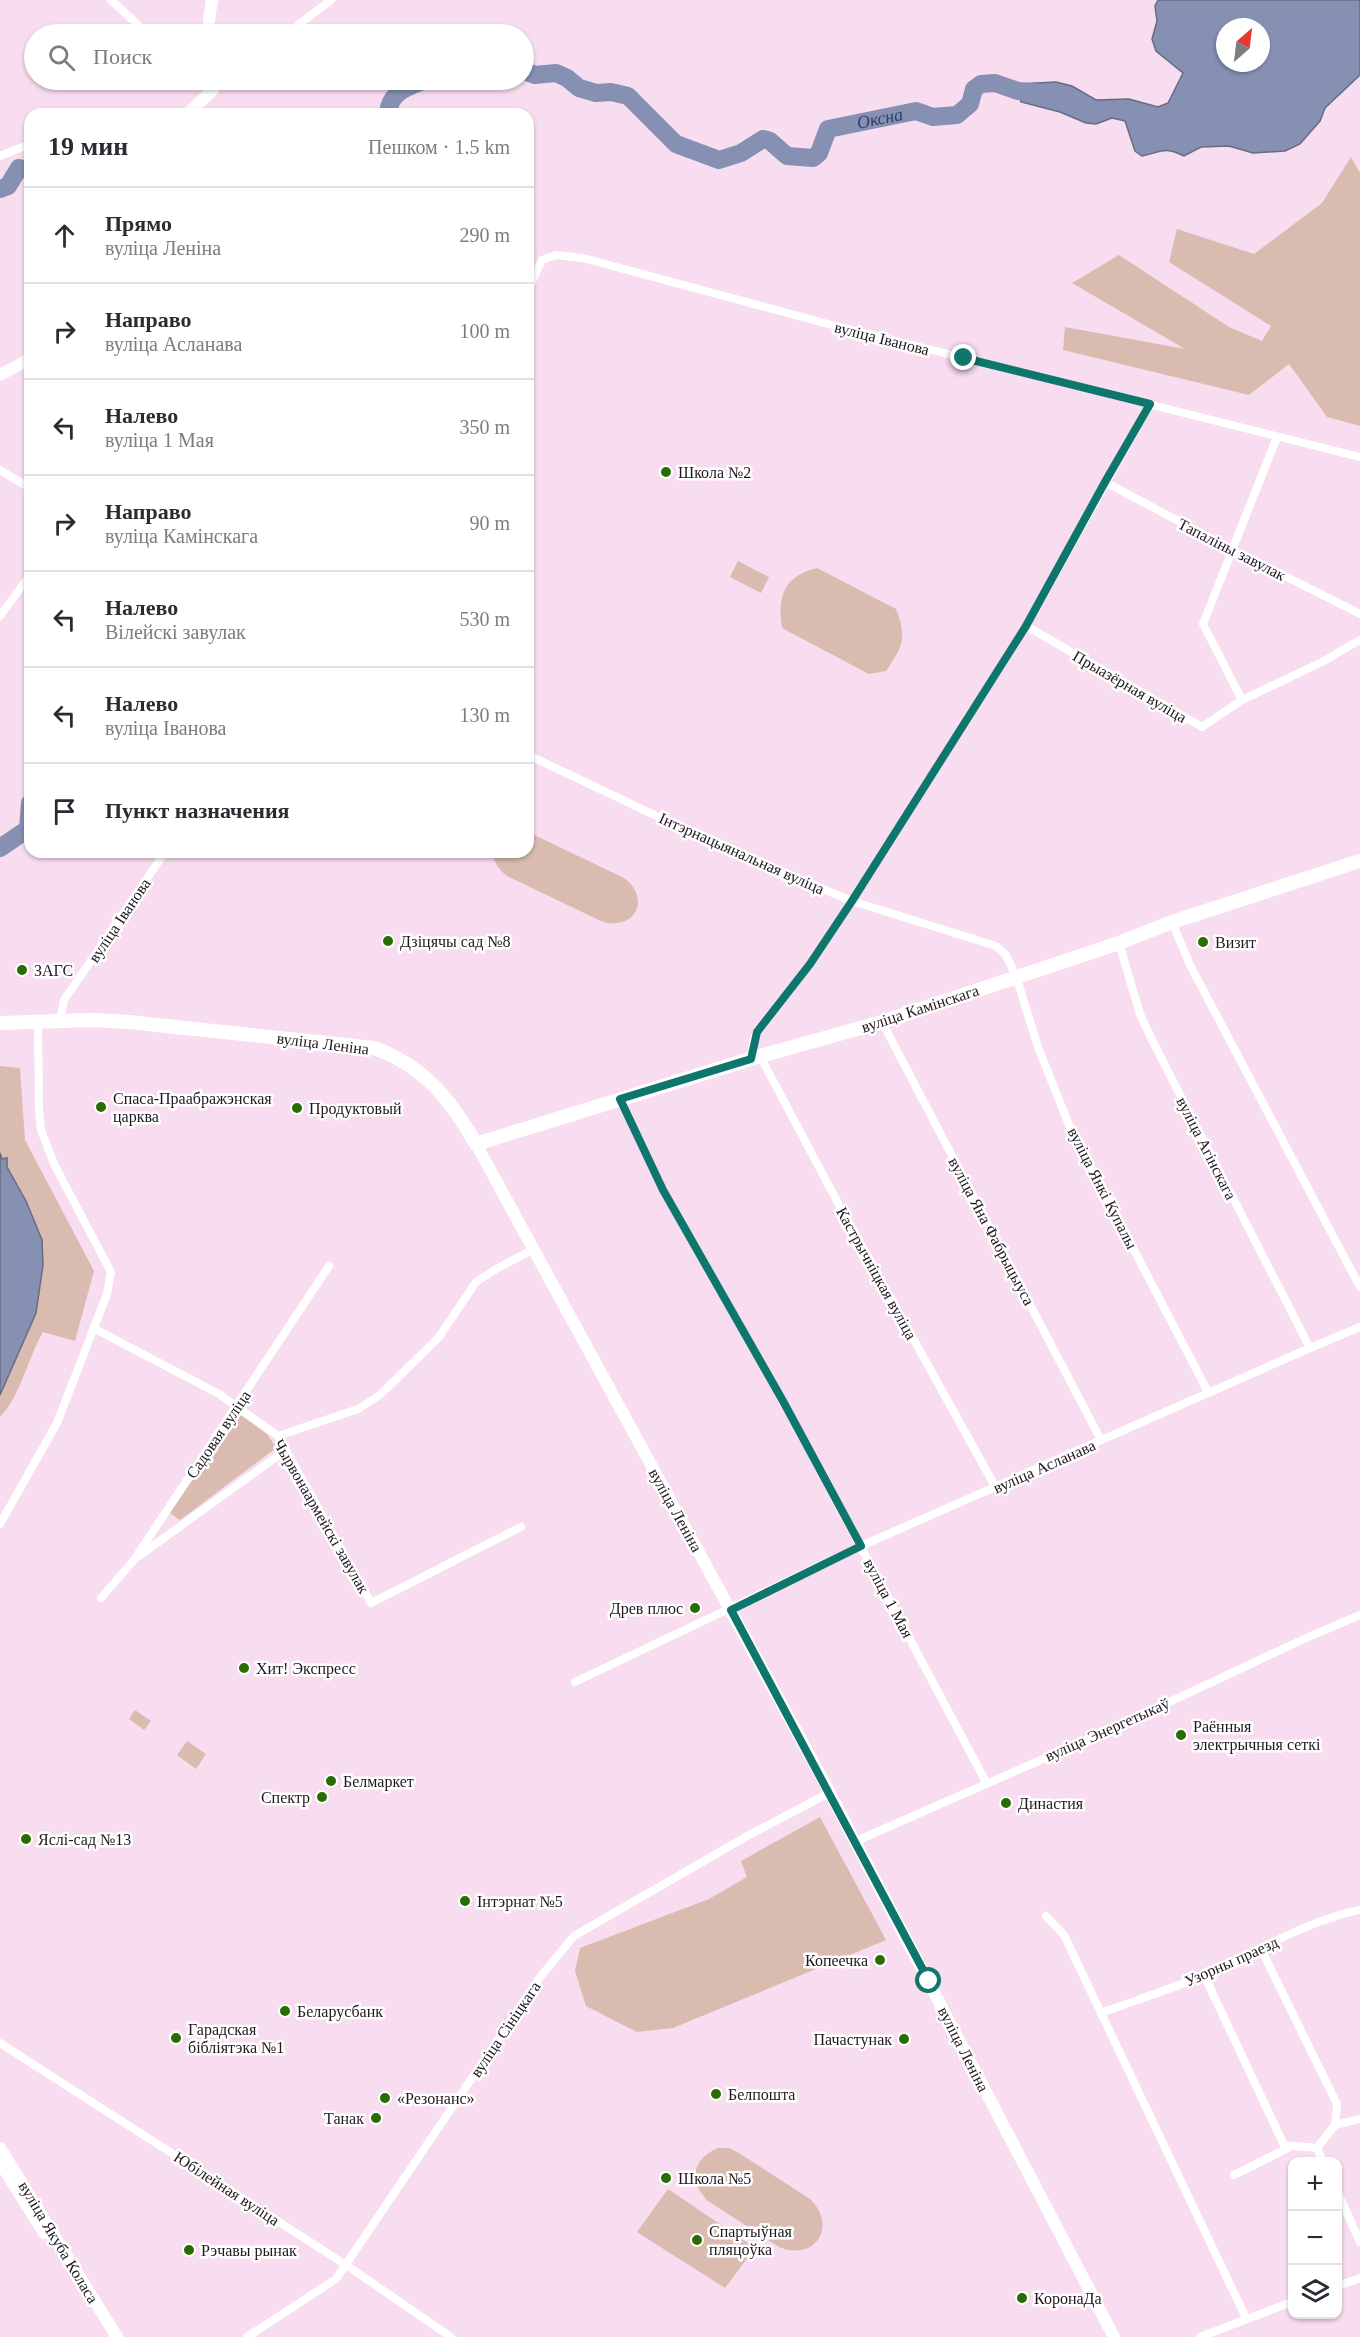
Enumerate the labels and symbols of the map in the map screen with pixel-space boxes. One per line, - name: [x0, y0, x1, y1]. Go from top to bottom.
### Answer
- north arrow: [1216, 18, 1270, 72]
- water label: Оксна: [855, 104, 905, 133]
- street label: вуліца Іванова: [832, 318, 931, 359]
- route end: [950, 344, 976, 370]
- place label: Школа №2: [678, 464, 751, 481]
- marker: Школа №2: [659, 465, 673, 479]
- street label: Тапаліны завулак: [1175, 515, 1289, 585]
- street label: Прыазёрная вуліца: [1069, 647, 1190, 727]
- street label: Інтэрнацыянальная вуліца: [656, 809, 827, 899]
- street label: вуліца Іванова: [85, 875, 154, 966]
- place label: Дзіцячы сад №8: [400, 933, 511, 951]
- marker: Дзіцячы сад №8: [381, 934, 395, 948]
- place label: Визит: [1215, 934, 1256, 951]
- marker: Визит: [1196, 935, 1210, 949]
- place label: ЗАГС: [34, 962, 73, 979]
- marker: ЗАГС: [15, 963, 29, 977]
- street label: вуліца Камінскага: [859, 981, 981, 1036]
- street label: вуліца Леніна: [276, 1029, 370, 1059]
- place label: Спаса-Праабражэнская царква: [113, 1090, 272, 1126]
- street label: вуліца Агінскага: [1172, 1094, 1240, 1203]
- marker: Спаса-Праабражэнская царква: [94, 1100, 108, 1114]
- place label: Продуктовый: [309, 1100, 402, 1118]
- marker: Продуктовый: [290, 1101, 304, 1115]
- street label: вуліца Янкі Купалы: [1064, 1125, 1141, 1252]
- street label: вуліца Яна Фабрыцыуса: [944, 1154, 1038, 1309]
- street label: Кастрычніцкая вуліца: [832, 1204, 920, 1343]
- street label: Садовая вуліца: [183, 1387, 255, 1482]
- street label: Чырвонаармейскі завулак: [270, 1436, 373, 1597]
- street label: вуліца Асланава: [991, 1436, 1098, 1497]
- street label: вуліца Леніна: [645, 1465, 706, 1555]
- street label: вуліца 1 Мая: [860, 1556, 917, 1642]
- place label: Древ плюс: [610, 1600, 683, 1618]
- marker: Древ плюс: [688, 1601, 702, 1615]
- place label: Хит! Экспресс: [256, 1660, 356, 1678]
- marker: Хит! Экспресс: [237, 1661, 251, 1675]
- street label: вуліца Энергетыкаў: [1042, 1694, 1172, 1765]
- place label: Раённыя электрычныя сеткі: [1193, 1718, 1321, 1754]
- marker: Раённыя электрычныя сеткі: [1174, 1728, 1188, 1742]
- place label: Белмаркет: [343, 1773, 414, 1791]
- marker: Белмаркет: [324, 1774, 338, 1788]
- place label: Спектр: [261, 1789, 310, 1807]
- marker: Спектр: [315, 1790, 329, 1804]
- place label: Династия: [1018, 1795, 1084, 1813]
- marker: Династия: [999, 1796, 1013, 1810]
- place label: Яслі-сад №13: [38, 1831, 131, 1849]
- marker: Яслі-сад №13: [19, 1832, 33, 1846]
- place label: Інтэрнат №5: [477, 1893, 563, 1911]
- marker: Інтэрнат №5: [458, 1894, 472, 1908]
- street label: Узорны праезд: [1182, 1933, 1281, 1991]
- place label: Копеечка: [805, 1952, 868, 1969]
- marker: Копеечка: [873, 1953, 887, 1967]
- route start: [915, 1967, 941, 1993]
- street label: вуліца Сініцкага: [467, 1978, 544, 2081]
- place label: Беларусбанк: [297, 2003, 383, 2021]
- marker: Беларусбанк: [278, 2004, 292, 2018]
- street label: вуліца Леніна: [934, 2004, 992, 2095]
- place label: Гарадская бібліятэка №1: [188, 2021, 284, 2056]
- marker: Гарадская бібліятэка №1: [169, 2031, 183, 2045]
- place label: Пачастунак: [814, 2031, 892, 2049]
- marker: Пачастунак: [897, 2032, 911, 2046]
- place label: Белпошта: [728, 2086, 795, 2103]
- marker: Белпошта: [709, 2087, 723, 2101]
- place label: «Резонанс»: [397, 2090, 475, 2107]
- marker: «Резонанс»: [378, 2091, 392, 2105]
- place label: Танак: [324, 2110, 364, 2127]
- marker: Танак: [369, 2111, 383, 2125]
- street label: Юбілейная вуліца: [170, 2148, 283, 2230]
- place label: Школа №5: [678, 2170, 751, 2187]
- marker: Школа №5: [659, 2171, 673, 2185]
- street label: вуліца Якуба Коласа: [15, 2178, 102, 2307]
- place label: Спартыўная пляцоўка: [709, 2223, 793, 2259]
- marker: Спартыўная пляцоўка: [690, 2233, 704, 2247]
- place label: Рэчавы рынак: [201, 2242, 297, 2260]
- marker: Рэчавы рынак: [182, 2243, 196, 2257]
- place label: КоронаДа: [1034, 2290, 1102, 2308]
- marker: КоронаДа: [1015, 2291, 1029, 2305]

